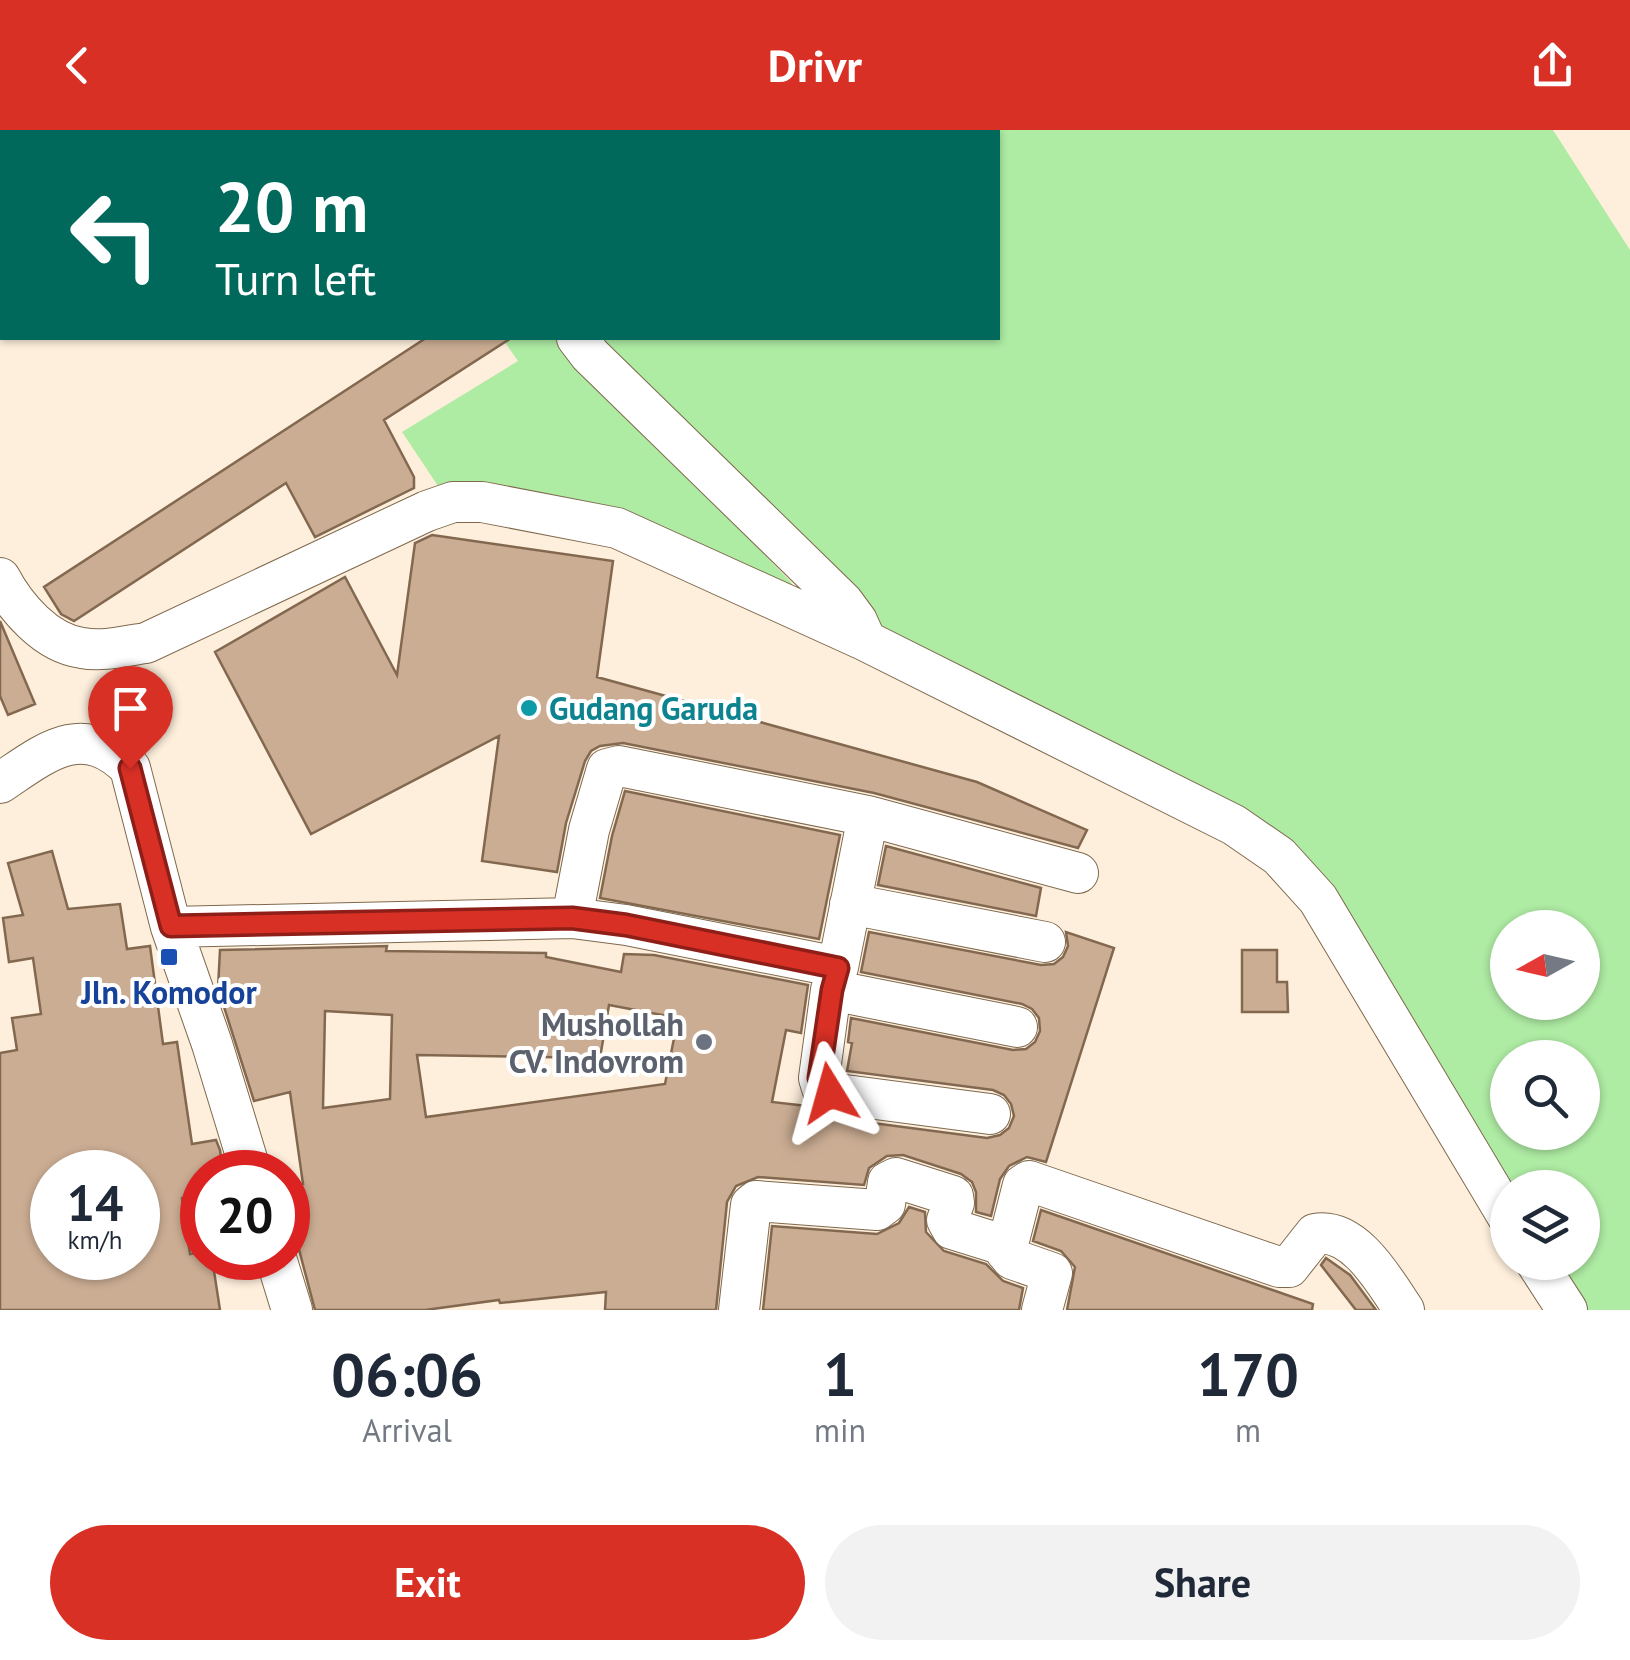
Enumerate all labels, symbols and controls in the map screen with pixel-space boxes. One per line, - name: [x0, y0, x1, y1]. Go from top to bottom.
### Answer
- text: Drivr: [768, 36, 862, 94]
- icon: back: [50, 38, 105, 93]
- icon: share: [1525, 38, 1580, 93]
- text: 20 m: [215, 161, 368, 251]
- icon: left: [50, 170, 180, 300]
- text: Turn left: [215, 249, 376, 307]
- pin: [88, 666, 173, 769]
- icon: arrive: [103, 681, 158, 736]
- place label: Gudang Garuda: [549, 687, 758, 729]
- marker: Gudang Garuda: [518, 697, 540, 719]
- north arrow: [1490, 910, 1600, 1020]
- map controls: [1490, 910, 1600, 1280]
- marker: Jln. Komodor: [158, 946, 180, 968]
- place label: Jln. Komodor: [80, 971, 257, 1013]
- place label: Mushollah CV. Indovrom: [509, 1003, 684, 1082]
- marker: Mushollah CV. Indovrom: [693, 1031, 715, 1053]
- button: search: [1490, 1040, 1600, 1150]
- position arrow: [778, 1041, 882, 1145]
- speed limit sign: 20: [180, 1150, 310, 1280]
- text: 14: [67, 1170, 123, 1235]
- button: layers: [1490, 1170, 1600, 1280]
- text: km/h: [68, 1224, 122, 1256]
- text: 06:06: [331, 1335, 483, 1413]
- text: 1: [823, 1335, 857, 1413]
- text: 170: [1197, 1335, 1299, 1413]
- text: Arrival: [362, 1409, 452, 1451]
- text: min: [814, 1409, 866, 1451]
- text: m: [1235, 1409, 1261, 1451]
- button: Exit: [50, 1525, 805, 1640]
- button: Share: [825, 1525, 1580, 1640]

